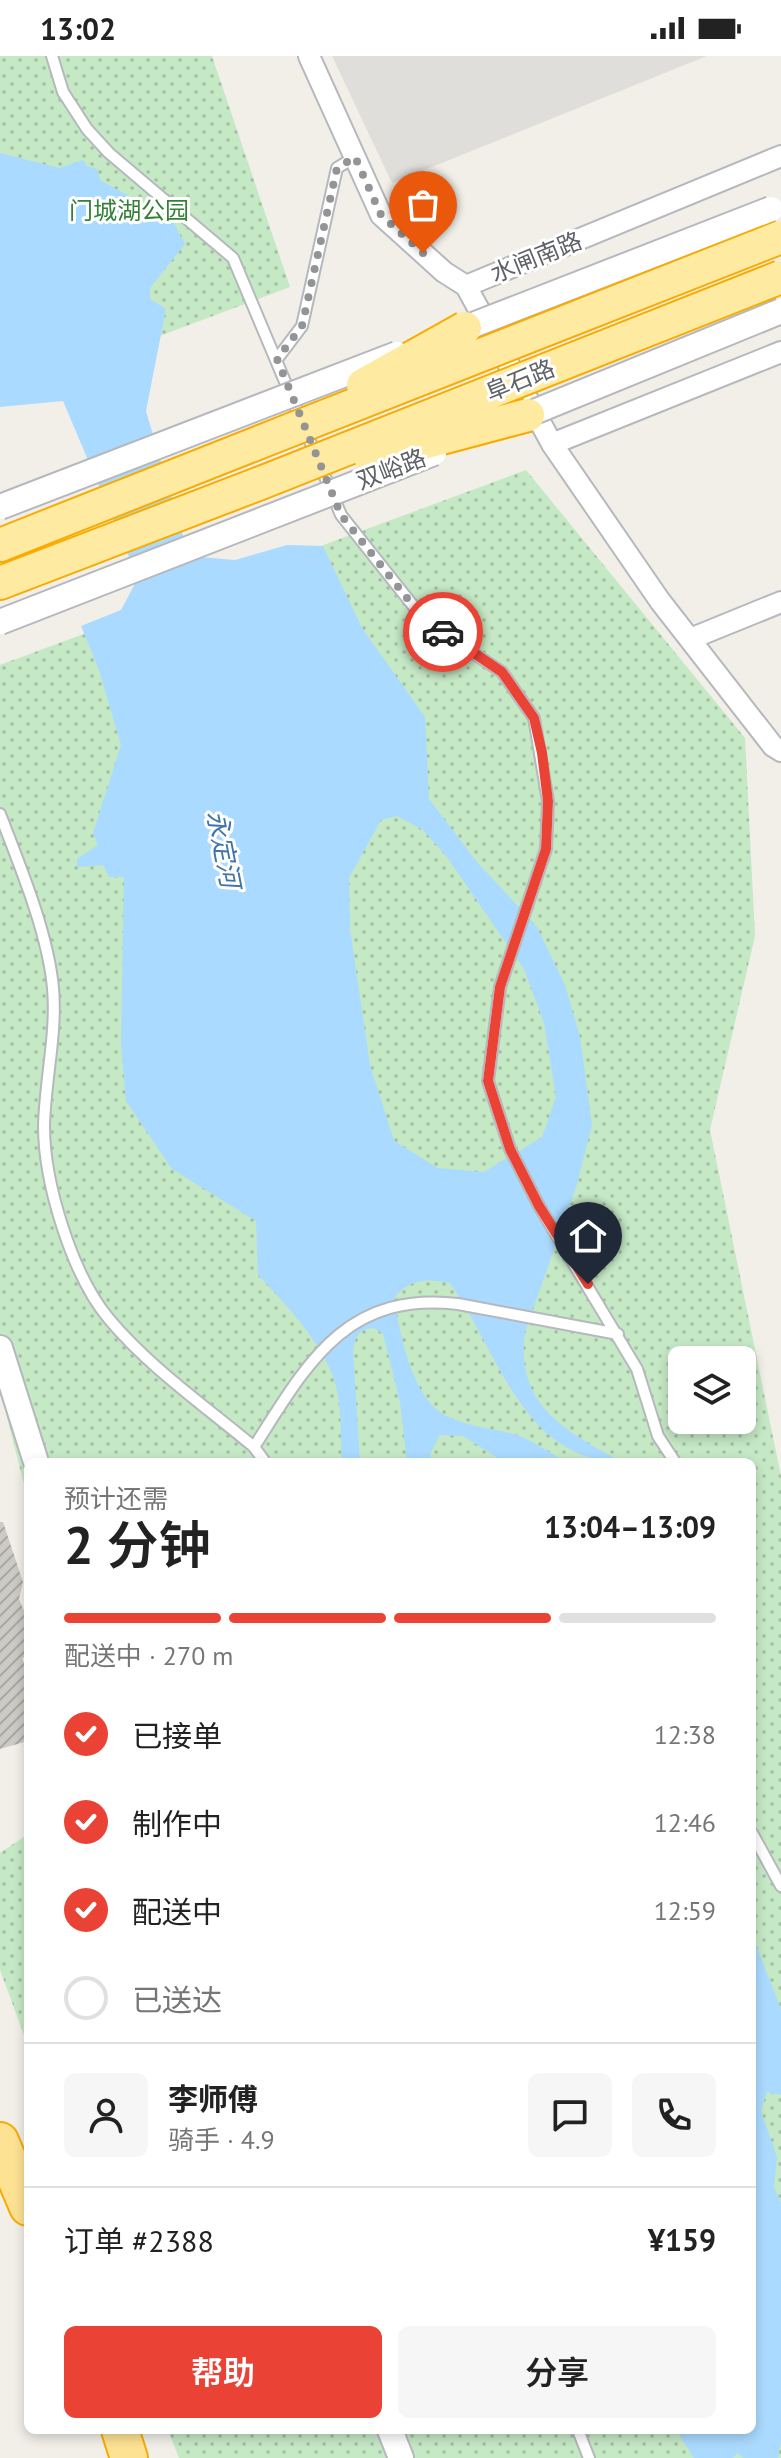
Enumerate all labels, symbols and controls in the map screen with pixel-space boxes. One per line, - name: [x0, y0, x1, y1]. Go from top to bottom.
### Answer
- text: 13:02: [40, 9, 116, 48]
- pin: [389, 171, 457, 253]
- icon: bag: [401, 183, 445, 227]
- park label: 门城湖公园: [69, 195, 189, 226]
- street label: 水闸南路: [486, 225, 586, 289]
- street label: 阜石路: [481, 352, 559, 408]
- street label: 双峪路: [352, 442, 430, 496]
- courier: [403, 592, 483, 672]
- icon: car: [421, 610, 465, 654]
- water label: 永定河: [200, 808, 249, 895]
- pin: [554, 1202, 622, 1284]
- icon: home: [566, 1214, 610, 1258]
- map controls: [668, 1346, 756, 1434]
- button: layers: [668, 1346, 756, 1434]
- text: 预计还需: [64, 1482, 168, 1515]
- text: 13:04–13:09: [544, 1507, 716, 1546]
- text: 2 分钟: [64, 1511, 211, 1578]
- text: 配送中 · 270 m: [64, 1639, 233, 1672]
- icon: check: [64, 1712, 108, 1756]
- text: 已接单: [132, 1716, 222, 1755]
- text: 12:38: [654, 1718, 716, 1751]
- icon: check: [64, 1800, 108, 1844]
- text: 制作中: [132, 1804, 222, 1843]
- text: 12:46: [654, 1806, 716, 1839]
- icon: check: [64, 1888, 108, 1932]
- text: 配送中: [132, 1892, 222, 1931]
- text: 12:59: [654, 1894, 716, 1927]
- text: 已送达: [132, 1980, 222, 2019]
- button: person: [64, 2073, 148, 2157]
- button: chat: [528, 2073, 612, 2157]
- button: phone: [632, 2073, 716, 2157]
- text: 李师傅: [168, 2079, 258, 2118]
- text: 骑手 · 4.9: [168, 2123, 275, 2156]
- text: ¥159: [648, 2220, 716, 2259]
- text: 订单 #2388: [64, 2221, 214, 2260]
- button: 帮助: [64, 2326, 382, 2418]
- button: 分享: [398, 2326, 716, 2418]

